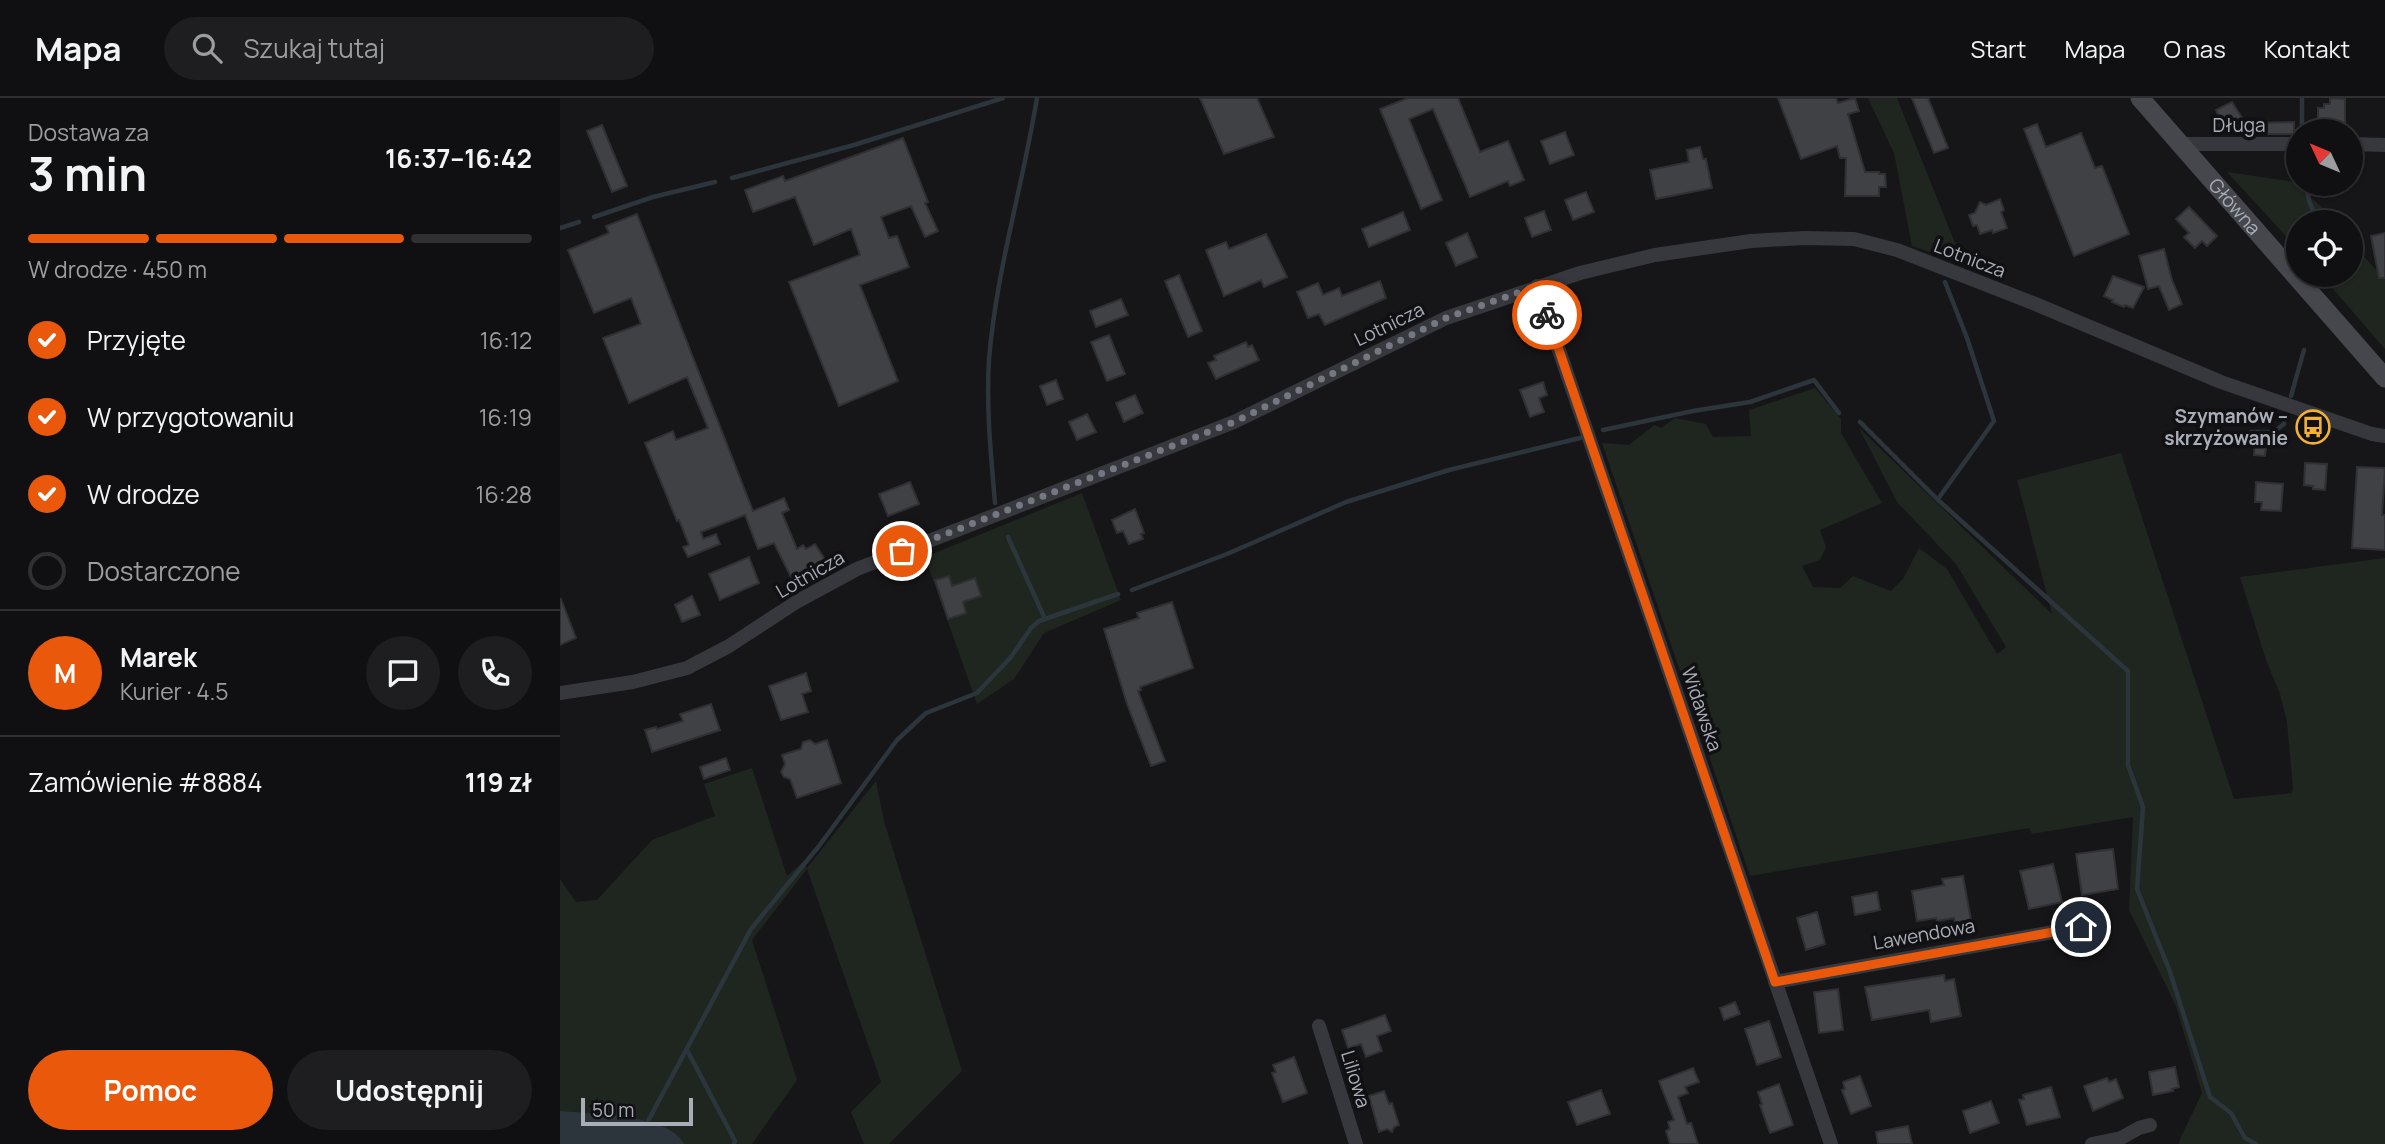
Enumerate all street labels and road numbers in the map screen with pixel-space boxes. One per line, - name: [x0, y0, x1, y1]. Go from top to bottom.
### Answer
- street label: Długa: [2213, 112, 2266, 138]
- street label: Główna: [2203, 172, 2267, 240]
- street label: Lotnicza: [1930, 232, 2010, 284]
- street label: Lotnicza: [1350, 296, 1428, 352]
- street label: Lotnicza: [771, 544, 849, 604]
- street label: Widawska: [1675, 663, 1729, 755]
- street label: Lawendowa: [1871, 912, 1977, 956]
- street label: Liliowa: [1335, 1047, 1377, 1111]

